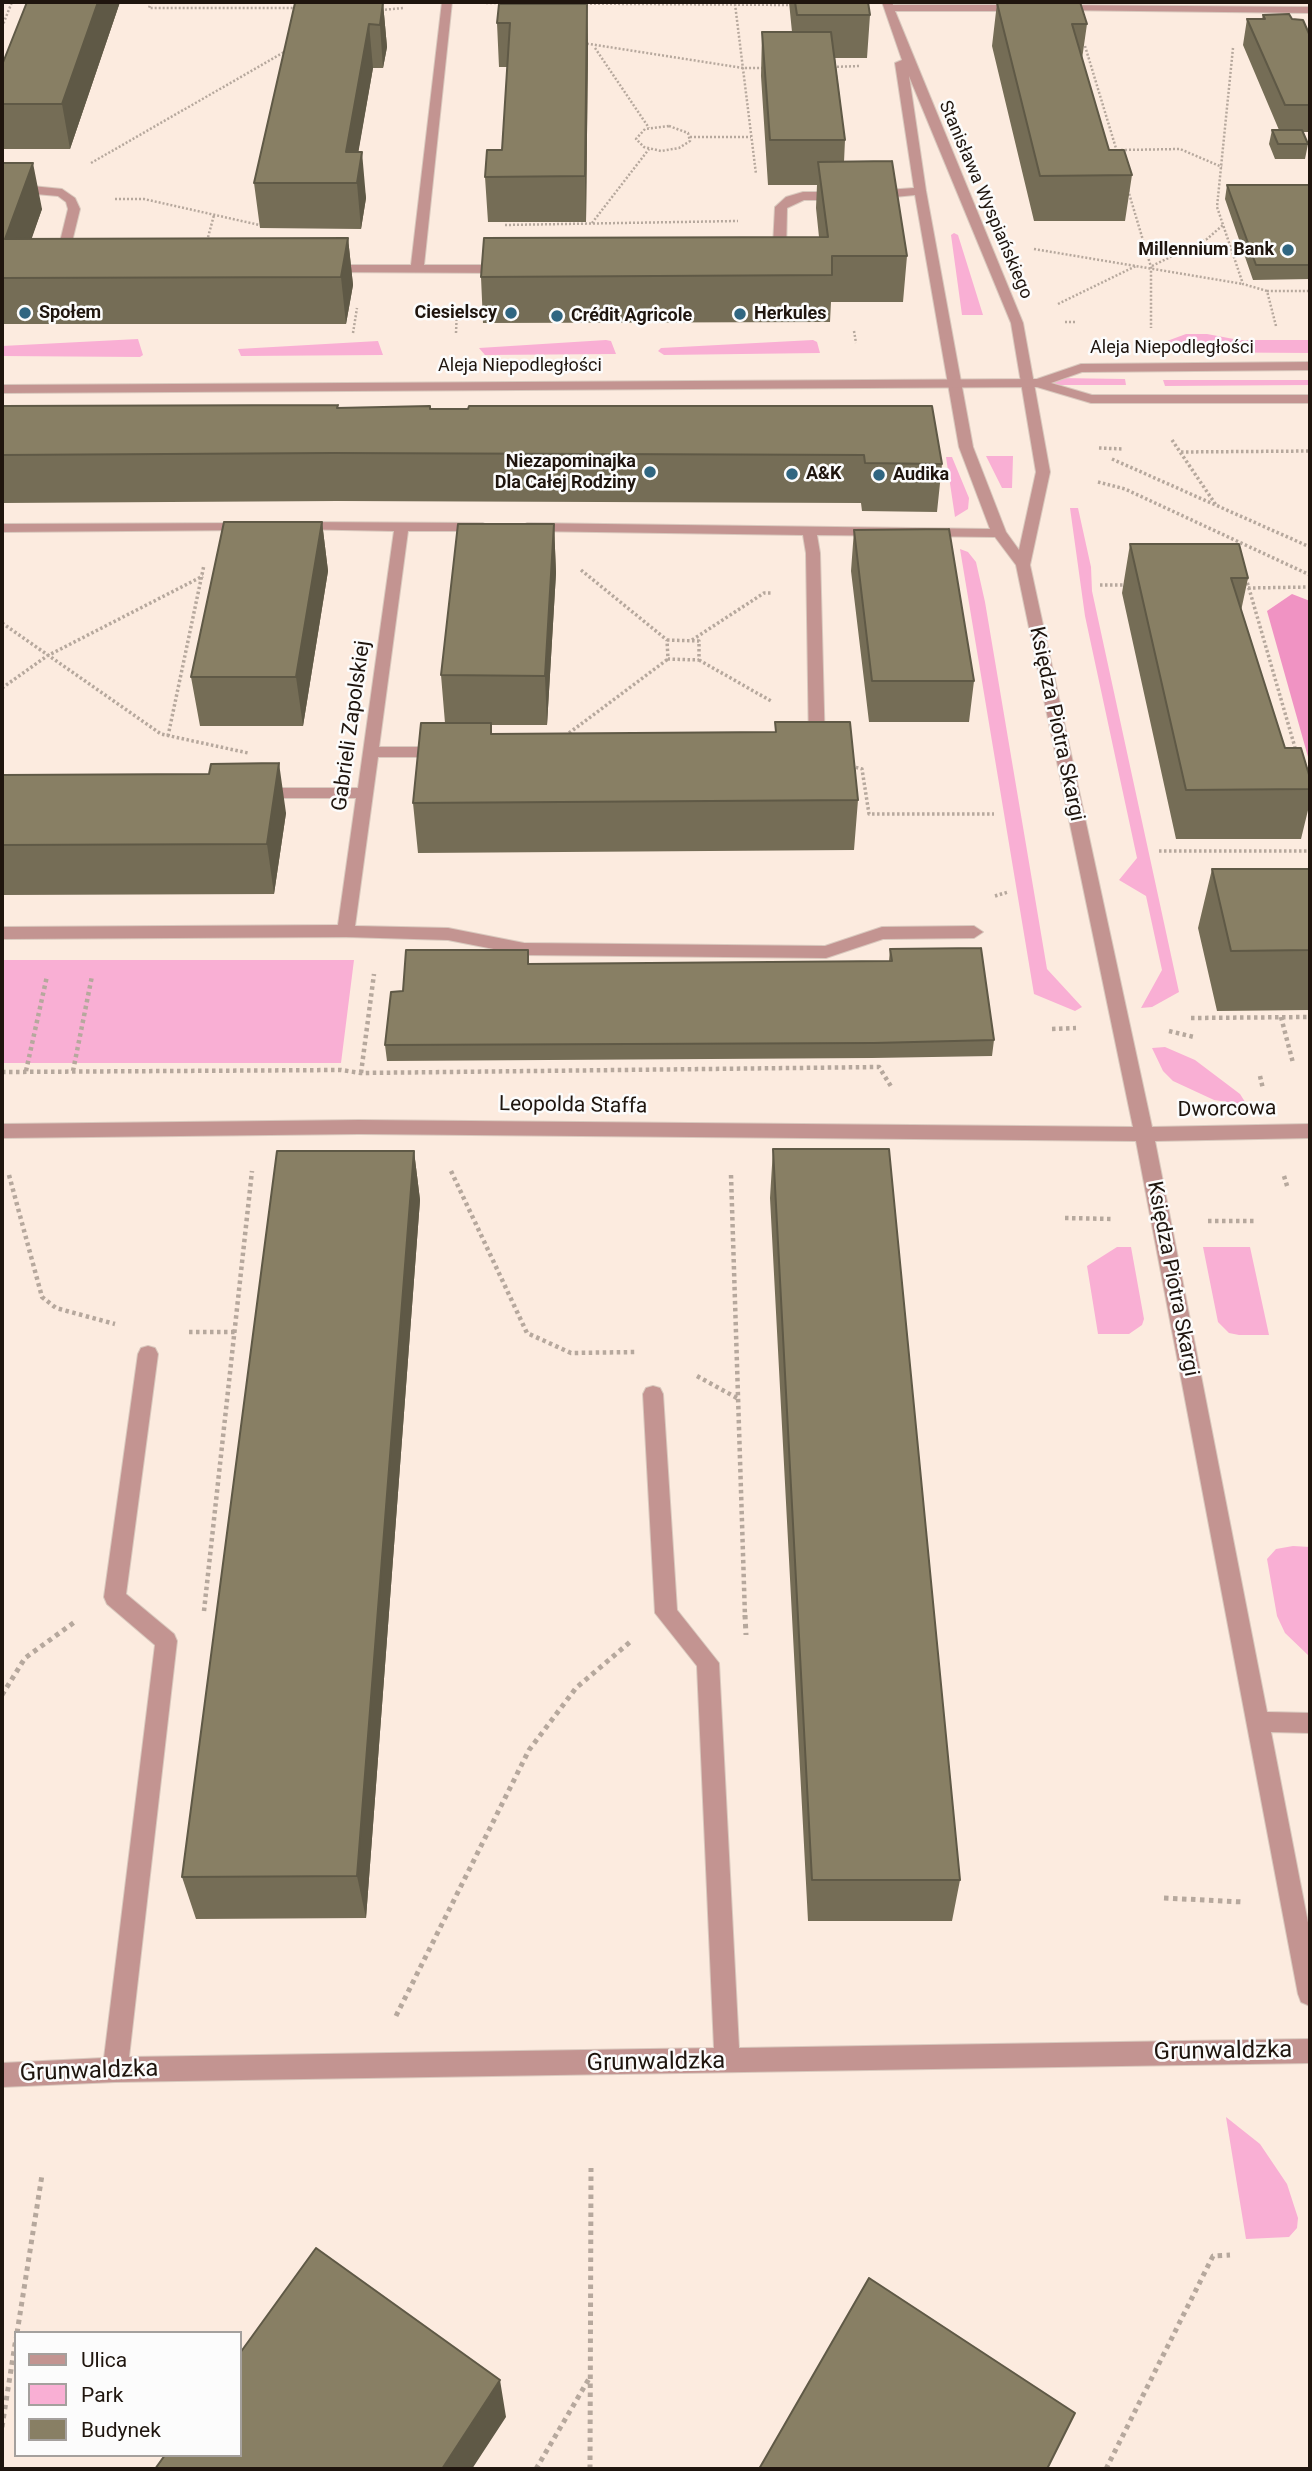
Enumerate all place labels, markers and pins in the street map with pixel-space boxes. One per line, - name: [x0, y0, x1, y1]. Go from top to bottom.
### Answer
- place label: Millennium Bank: [1138, 239, 1274, 261]
- marker: Millennium Bank: [1280, 242, 1296, 258]
- place label: Społem: [39, 302, 101, 324]
- place label: Ciesielscy: [415, 302, 497, 324]
- place label: Herkules: [754, 303, 826, 325]
- marker: Społem: [17, 305, 33, 321]
- marker: Ciesielscy: [503, 305, 519, 321]
- place label: Crédit Agricole: [571, 305, 692, 327]
- marker: Herkules: [732, 306, 748, 322]
- marker: Crédit Agricole: [549, 308, 565, 324]
- place label: Niezapominajka Dla Całej Rodziny: [495, 451, 636, 494]
- place label: A&K: [806, 463, 841, 485]
- marker: Niezapominajka Dla Całej Rodziny: [642, 464, 658, 480]
- place label: Audika: [893, 464, 949, 486]
- marker: A&K: [784, 466, 800, 482]
- marker: Audika: [871, 467, 887, 483]

